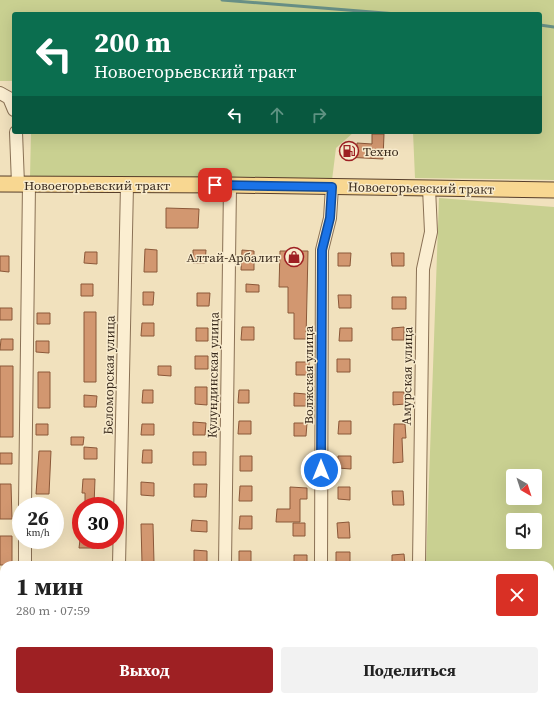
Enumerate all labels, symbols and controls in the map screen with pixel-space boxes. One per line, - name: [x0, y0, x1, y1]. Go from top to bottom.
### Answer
- text: 200 m: [94, 23, 171, 61]
- icon: left: [28, 28, 80, 80]
- text: Новоегорьевский тракт: [94, 59, 296, 84]
- icon: left: [224, 104, 246, 126]
- icon: ahead: [266, 104, 288, 126]
- icon: right: [308, 104, 330, 126]
- fuel station icon: Техно: [338, 140, 360, 162]
- place label: Техно: [363, 143, 399, 160]
- pin: [198, 168, 232, 202]
- icon: arrive: [204, 174, 226, 196]
- street label: Новоегорьевский тракт: [24, 177, 170, 194]
- street label: Новоегорьевский тракт: [348, 178, 494, 198]
- shop icon: Алтай-Арбалит: [283, 246, 305, 268]
- place label: Алтай-Арбалит: [186, 249, 280, 266]
- street label: Кулундинская улица: [203, 311, 223, 438]
- street label: Беломорская улица: [99, 315, 119, 435]
- street label: Волжская улица: [300, 325, 317, 424]
- street label: Амурская улица: [398, 326, 416, 426]
- position arrow: [300, 449, 342, 491]
- north arrow: [506, 469, 542, 505]
- map controls: [506, 469, 542, 549]
- speed limit sign: 30: [72, 497, 124, 549]
- text: 26: [27, 504, 49, 532]
- button: sound: [506, 513, 542, 549]
- text: km/h: [26, 526, 50, 539]
- text: 1 мин: [16, 570, 83, 603]
- button: close: [496, 574, 538, 616]
- text: 280 m · 07:59: [16, 602, 90, 619]
- button: Выход: [16, 647, 273, 693]
- button: Поделиться: [281, 647, 538, 693]

